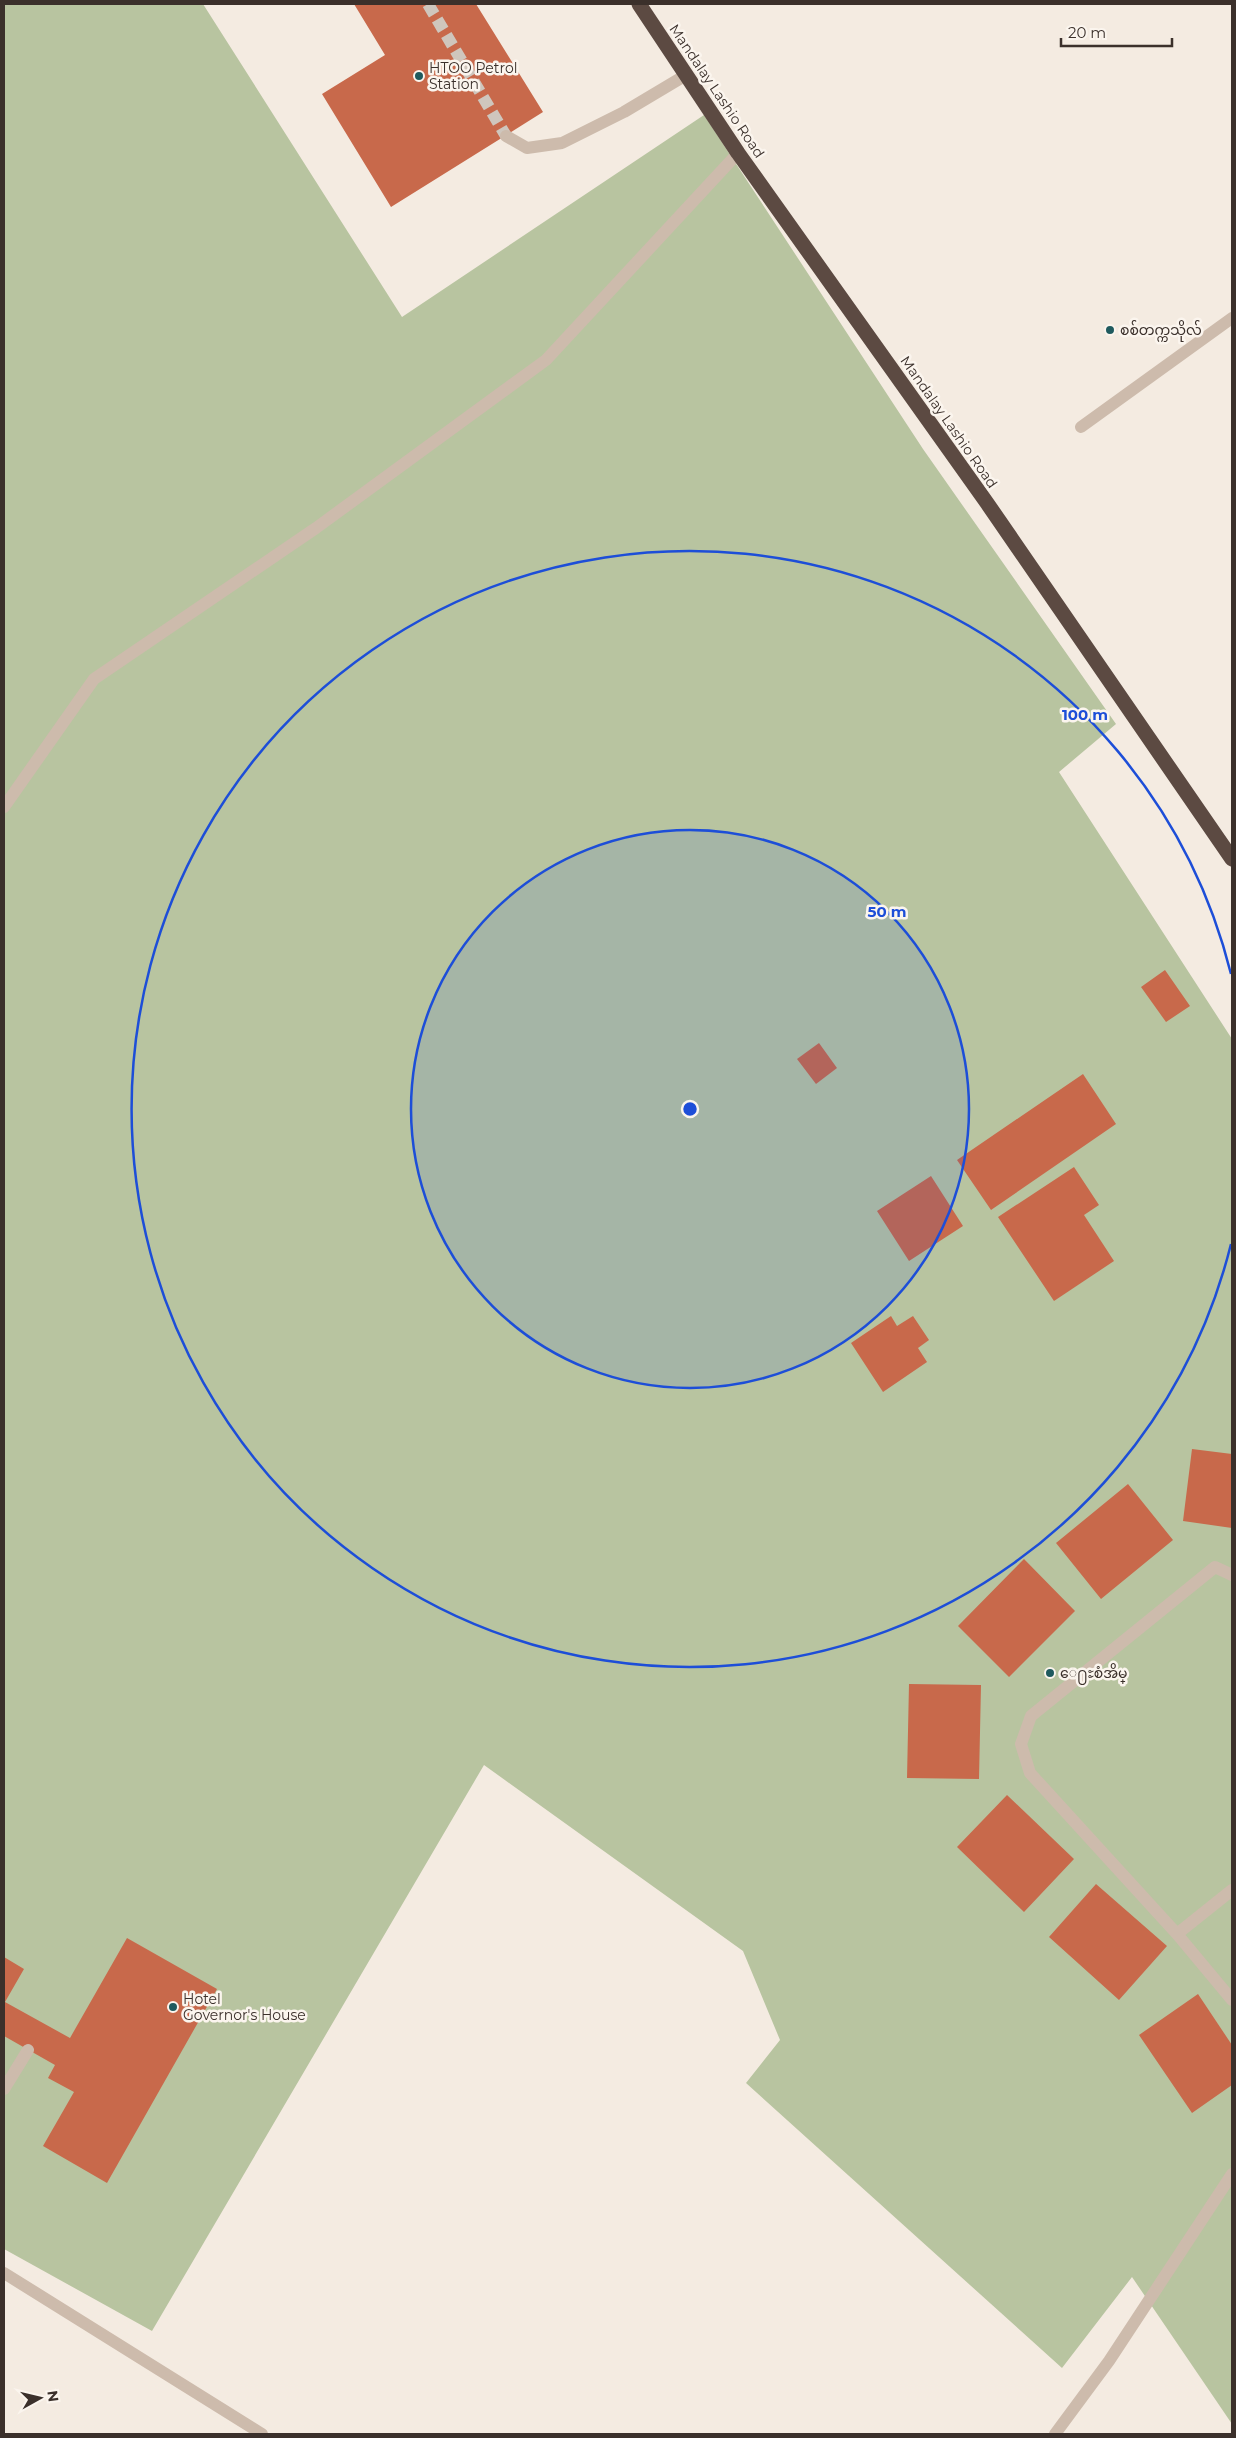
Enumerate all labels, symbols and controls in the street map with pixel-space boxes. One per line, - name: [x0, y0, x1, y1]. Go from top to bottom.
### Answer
- scale bar: [1061, 15, 1172, 47]
- street label: Mandalay Lashio Road: [666, 21, 768, 161]
- text: 20 m: [1068, 23, 1106, 42]
- place label: HTOO Petrol Station: [429, 59, 517, 93]
- marker: HTOO Petrol Station: [413, 70, 425, 82]
- place label: စစ်‌တက္ကသိုလ်: [1120, 320, 1202, 342]
- marker: စစ်‌တက္ကသိုလ်: [1104, 324, 1116, 336]
- street label: Mandalay Lashio Road: [896, 352, 1002, 492]
- text: 100 m: [1062, 705, 1108, 724]
- text: 50 m: [867, 902, 907, 921]
- centre of rings: [681, 1100, 699, 1118]
- place label: ေ႐ႊစံအိမ္: [1060, 1663, 1128, 1685]
- marker: ေ႐ႊစံအိမ္: [1044, 1667, 1056, 1679]
- place label: Hotel Governor's House: [183, 1990, 306, 2024]
- marker: Hotel Governor's House: [167, 2001, 179, 2013]
- north arrow: [15, 2373, 65, 2423]
- text: N: [43, 2389, 63, 2403]

